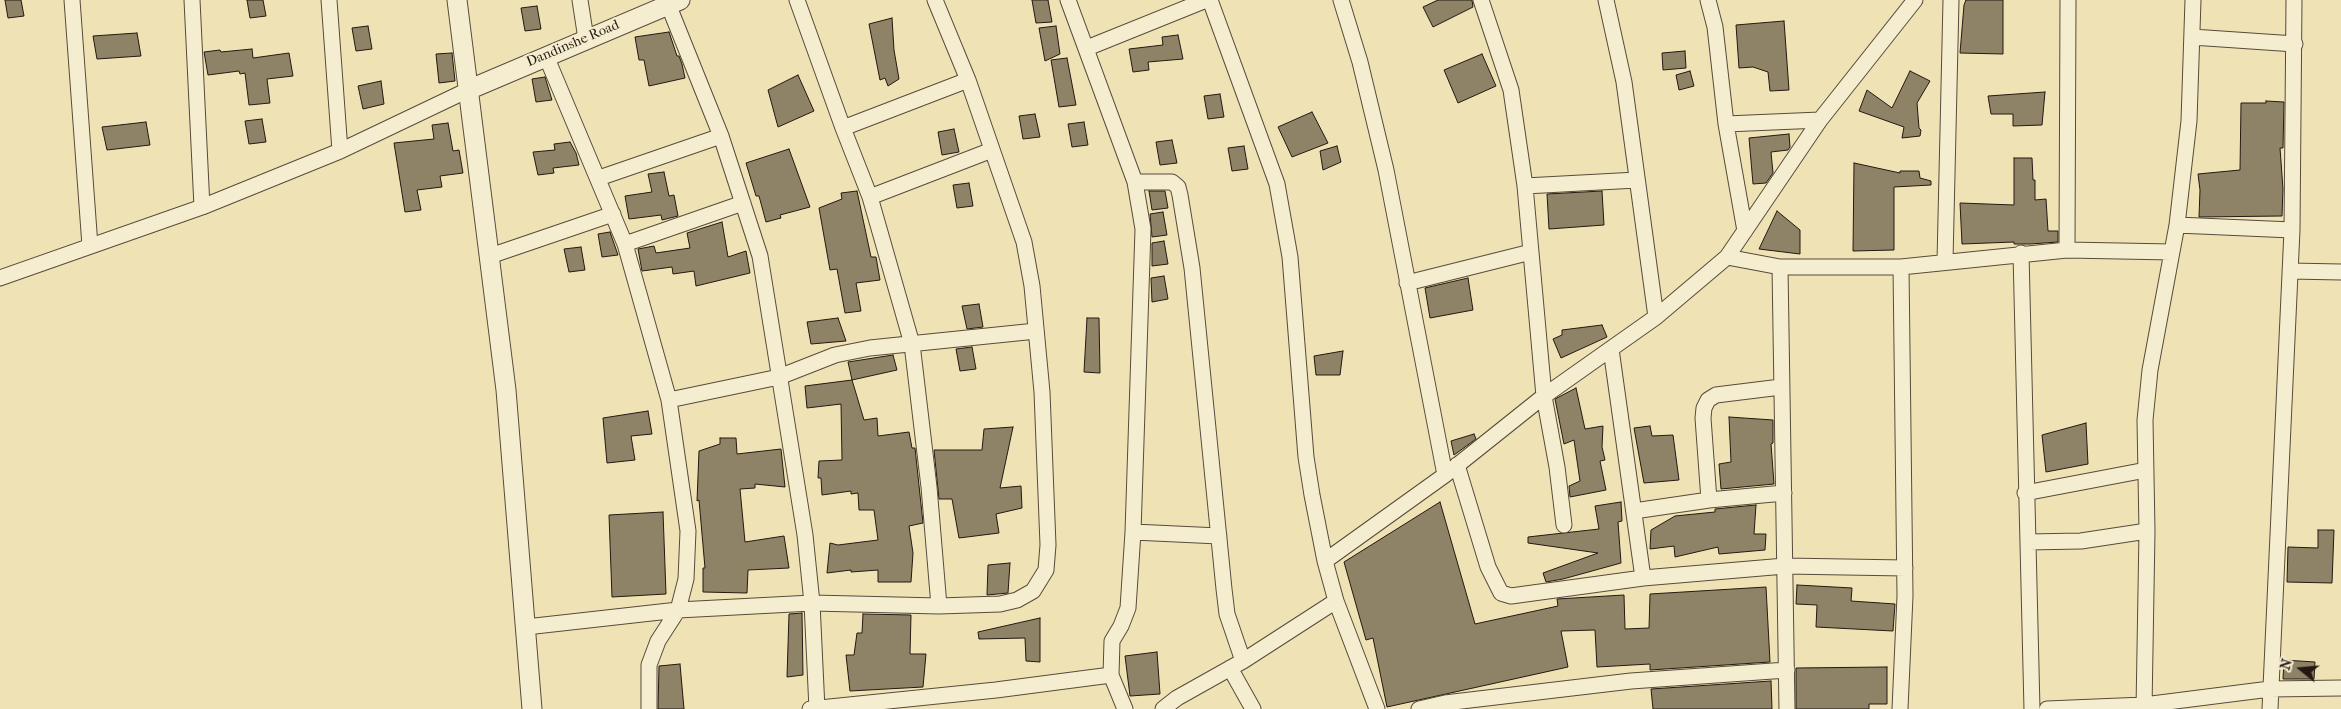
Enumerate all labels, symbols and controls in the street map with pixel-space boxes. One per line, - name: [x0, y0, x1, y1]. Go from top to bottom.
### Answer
- street label: Dandinshe Road: [524, 17, 622, 71]
- north arrow: [2276, 644, 2326, 694]
- text: N: [2276, 657, 2296, 672]

